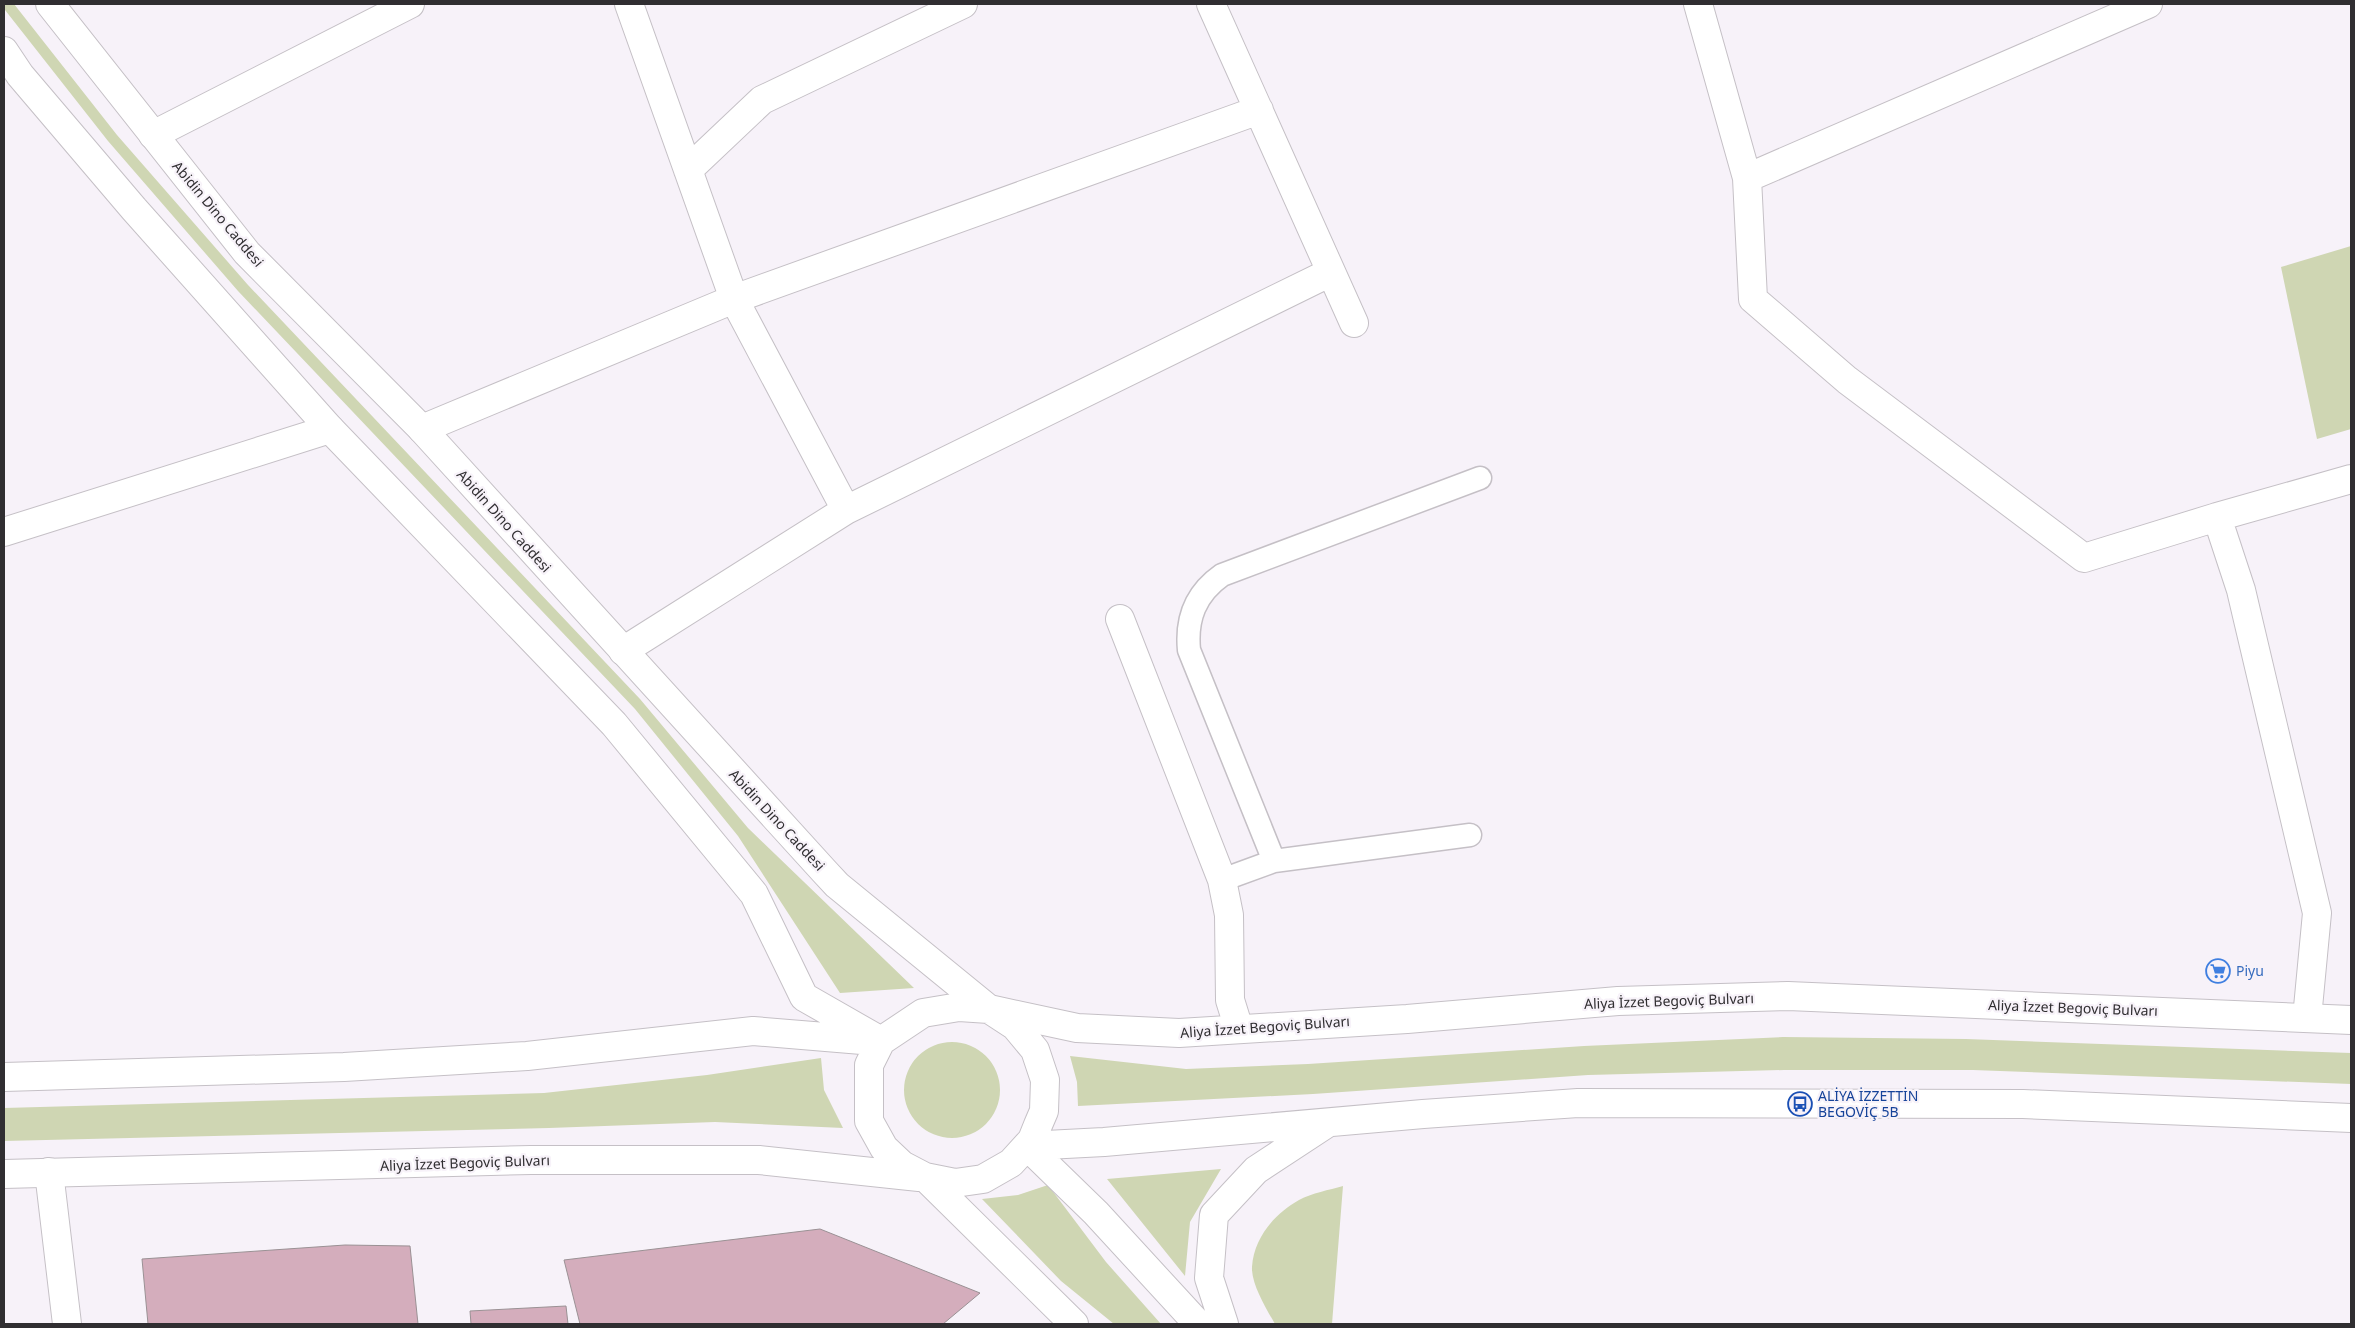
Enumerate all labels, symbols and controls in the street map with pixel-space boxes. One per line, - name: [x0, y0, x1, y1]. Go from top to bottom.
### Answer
- street label: Abidin Dino Caddesi: [169, 157, 268, 271]
- street label: Abidin Dino Caddesi: [453, 465, 556, 576]
- street label: Abidin Dino Caddesi: [725, 765, 829, 875]
- supermarket icon: Piyu: [2205, 958, 2231, 984]
- place label: Piyu: [2236, 961, 2264, 980]
- street label: Aliya İzzet Begoviç Bulvarı: [1584, 988, 1754, 1013]
- street label: Aliya İzzet Begoviç Bulvarı: [1988, 995, 2158, 1020]
- street label: Aliya İzzet Begoviç Bulvarı: [1180, 1011, 1350, 1042]
- place label: ALİYA İZZETTİN BEGOVİÇ 5B: [1818, 1086, 1918, 1121]
- bus stop icon: ALİYA İZZETTİN BEGOVİÇ 5B: [1787, 1091, 1813, 1117]
- street label: Aliya İzzet Begoviç Bulvarı: [380, 1150, 550, 1175]

